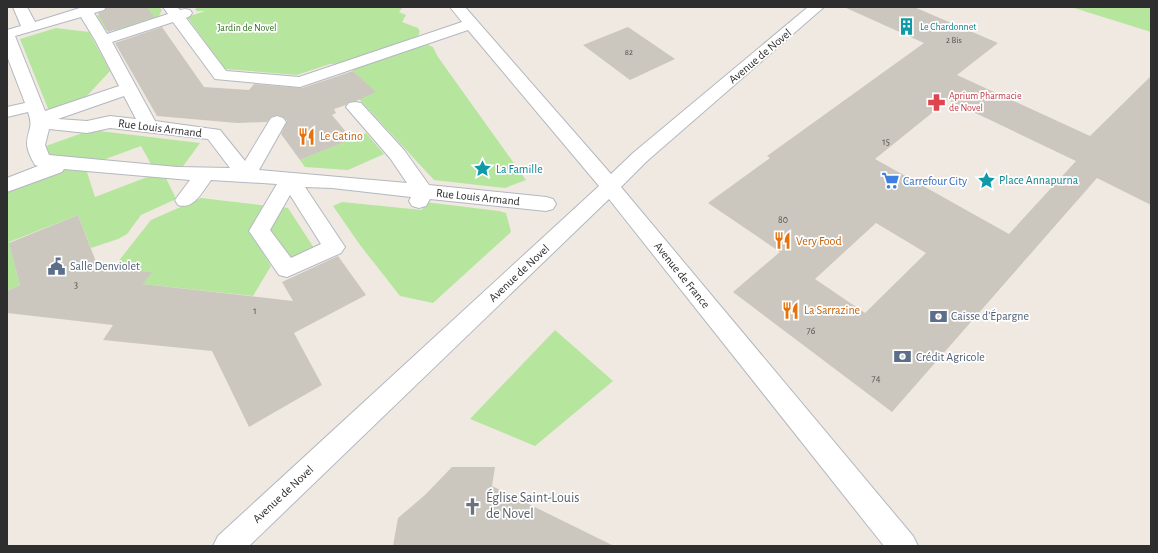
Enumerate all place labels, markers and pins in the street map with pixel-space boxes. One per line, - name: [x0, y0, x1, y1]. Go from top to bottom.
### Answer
- building icon: Le Chardonnet: [897, 17, 917, 37]
- place label: Le Chardonnet: [920, 22, 977, 32]
- place label: Aprium Pharmacie de Novel: [949, 91, 1022, 113]
- pharmacy icon: Aprium Pharmacie de Novel: [926, 92, 946, 112]
- restaurant icon: Le Catino: [297, 126, 317, 146]
- place label: Le Catino: [320, 130, 363, 142]
- place icon: La Famille: [473, 159, 493, 179]
- place label: La Famille: [496, 163, 543, 175]
- place icon: Place Annapurna: [976, 170, 996, 190]
- supermarket icon: Carrefour City: [880, 171, 900, 191]
- place label: Place Annapurna: [999, 174, 1079, 186]
- place label: Carrefour City: [903, 175, 967, 188]
- restaurant icon: Very Food: [773, 231, 793, 251]
- place label: Very Food: [796, 235, 842, 248]
- public building icon: Salle Denviolet: [47, 256, 67, 276]
- place label: Salle Denviolet: [70, 260, 140, 272]
- restaurant icon: La Sarrazine: [781, 300, 801, 320]
- place label: La Sarrazine: [804, 304, 860, 316]
- bank icon: Caisse d'Épargne: [928, 306, 948, 326]
- place label: Caisse d'Épargne: [951, 309, 1029, 322]
- bank icon: Crédit Agricole: [893, 347, 913, 367]
- place label: Crédit Agricole: [916, 351, 985, 363]
- place label: Église Saint-Louis de Novel: [486, 488, 580, 521]
- church icon: Église Saint-Louis de Novel: [463, 496, 483, 516]

